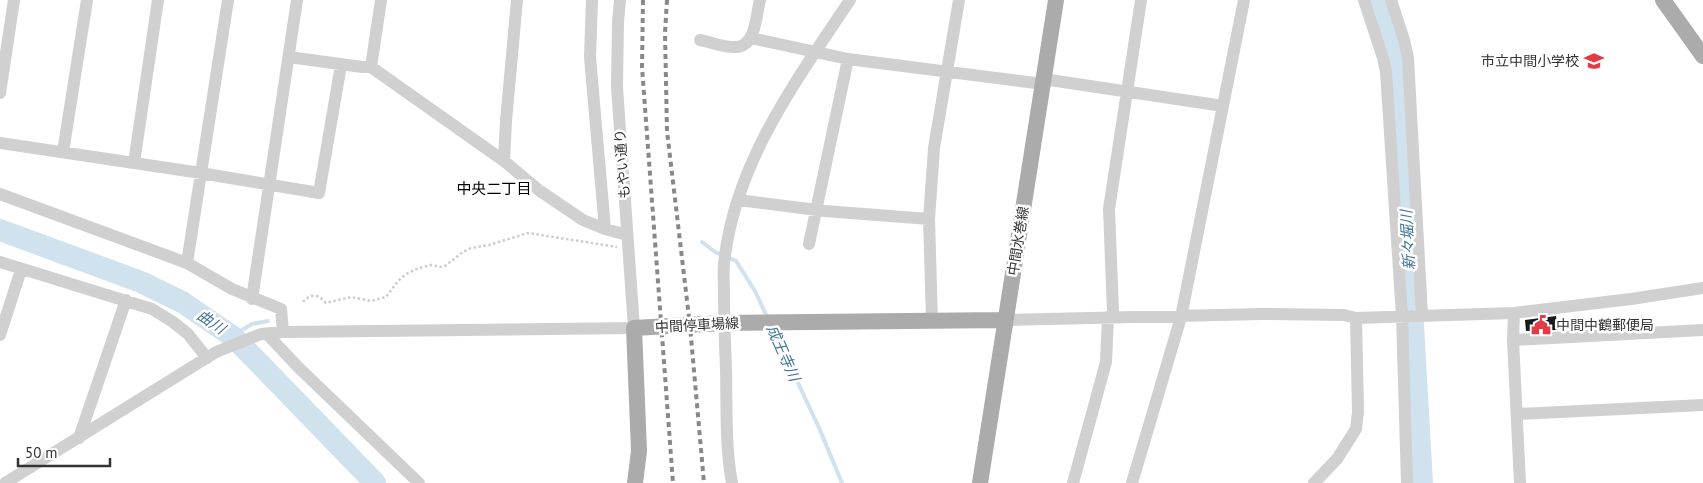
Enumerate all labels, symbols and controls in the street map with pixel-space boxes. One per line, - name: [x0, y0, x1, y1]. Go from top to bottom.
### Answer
- school or university icon: 市立中間小学校: [1583, 50, 1605, 72]
- place label: 市立中間小学校: [1481, 52, 1579, 70]
- street label: もやい通り: [611, 128, 633, 200]
- district label: 中央二丁目: [456, 179, 532, 198]
- street label: 中間水巻線: [1004, 205, 1032, 277]
- water label: 新々堀川: [1396, 208, 1419, 270]
- water label: 曲川: [194, 305, 231, 339]
- street label: 中間停車場線: [655, 314, 739, 336]
- public building icon: 中間中鶴郵便局: [1530, 314, 1552, 336]
- place label: 中間中鶴郵便局: [1556, 316, 1654, 334]
- water label: 成王寺川: [763, 322, 805, 386]
- scale bar: [18, 436, 110, 468]
- text: 50 m: [25, 443, 58, 462]

